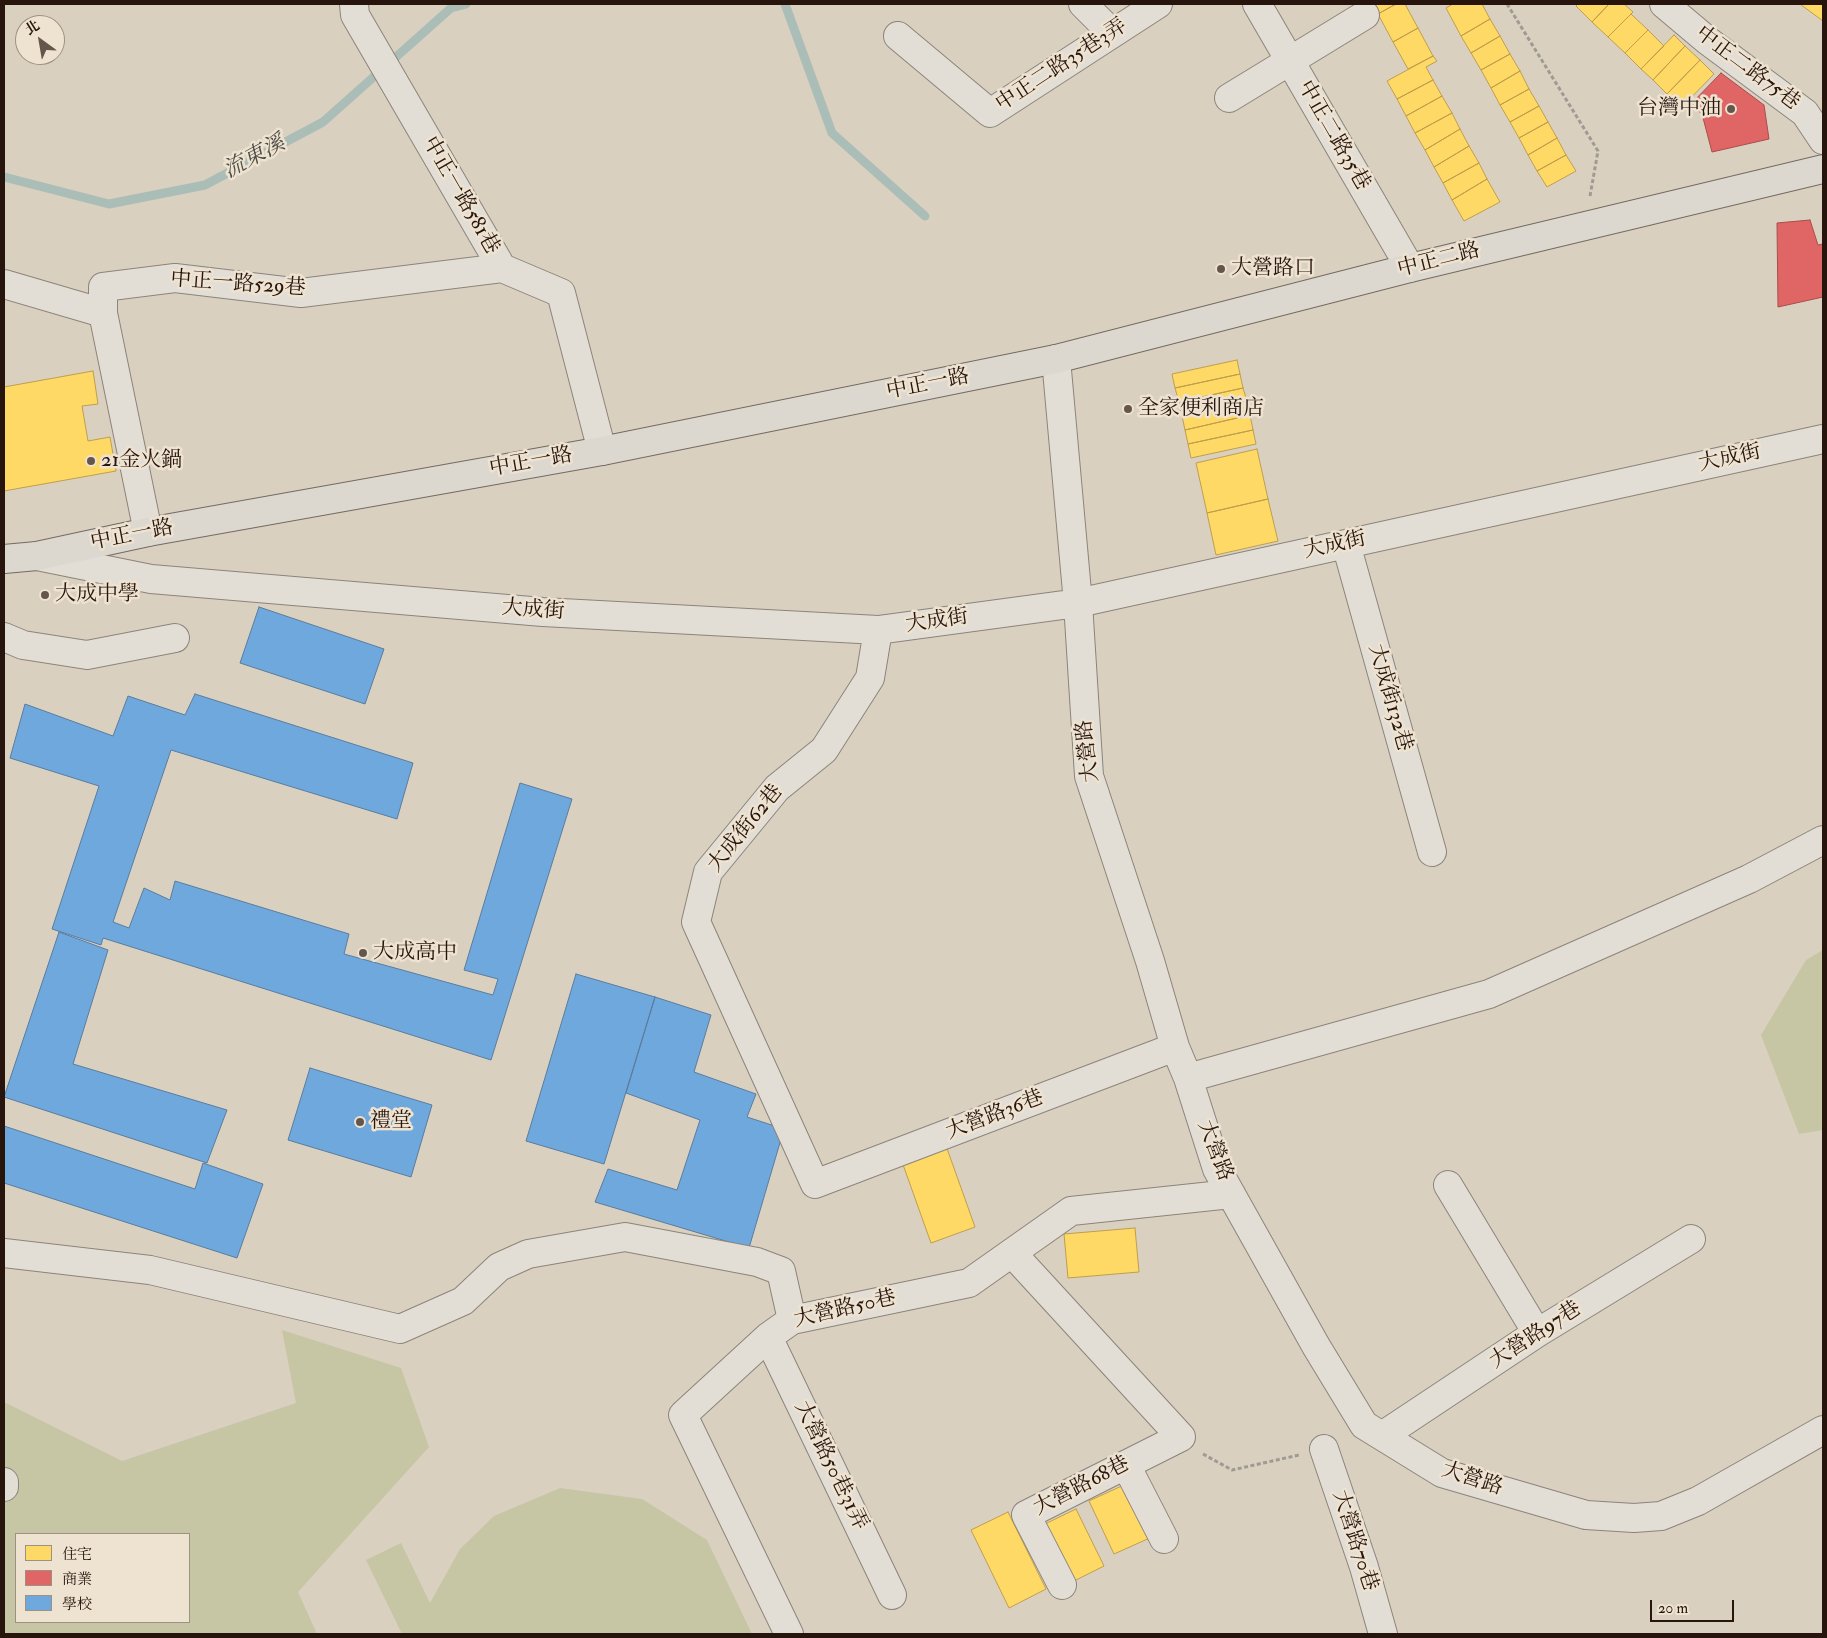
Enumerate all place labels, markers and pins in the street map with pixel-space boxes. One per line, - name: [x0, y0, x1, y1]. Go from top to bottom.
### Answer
- place label: 台灣中油: [1637, 96, 1721, 122]
- marker: 台灣中油: [1725, 103, 1737, 115]
- place label: 大營路口: [1231, 256, 1315, 282]
- marker: 大營路口: [1215, 263, 1227, 275]
- place label: 全家便利商店: [1138, 396, 1264, 422]
- marker: 全家便利商店: [1122, 403, 1134, 415]
- place label: 21金火鍋: [101, 448, 182, 474]
- marker: 21金火鍋: [85, 455, 97, 467]
- place label: 大成中學: [55, 582, 139, 608]
- marker: 大成中學: [39, 589, 51, 601]
- place label: 大成高中: [373, 940, 457, 966]
- marker: 大成高中: [357, 947, 369, 959]
- place label: 禮堂: [370, 1109, 412, 1135]
- marker: 禮堂: [354, 1116, 366, 1128]

